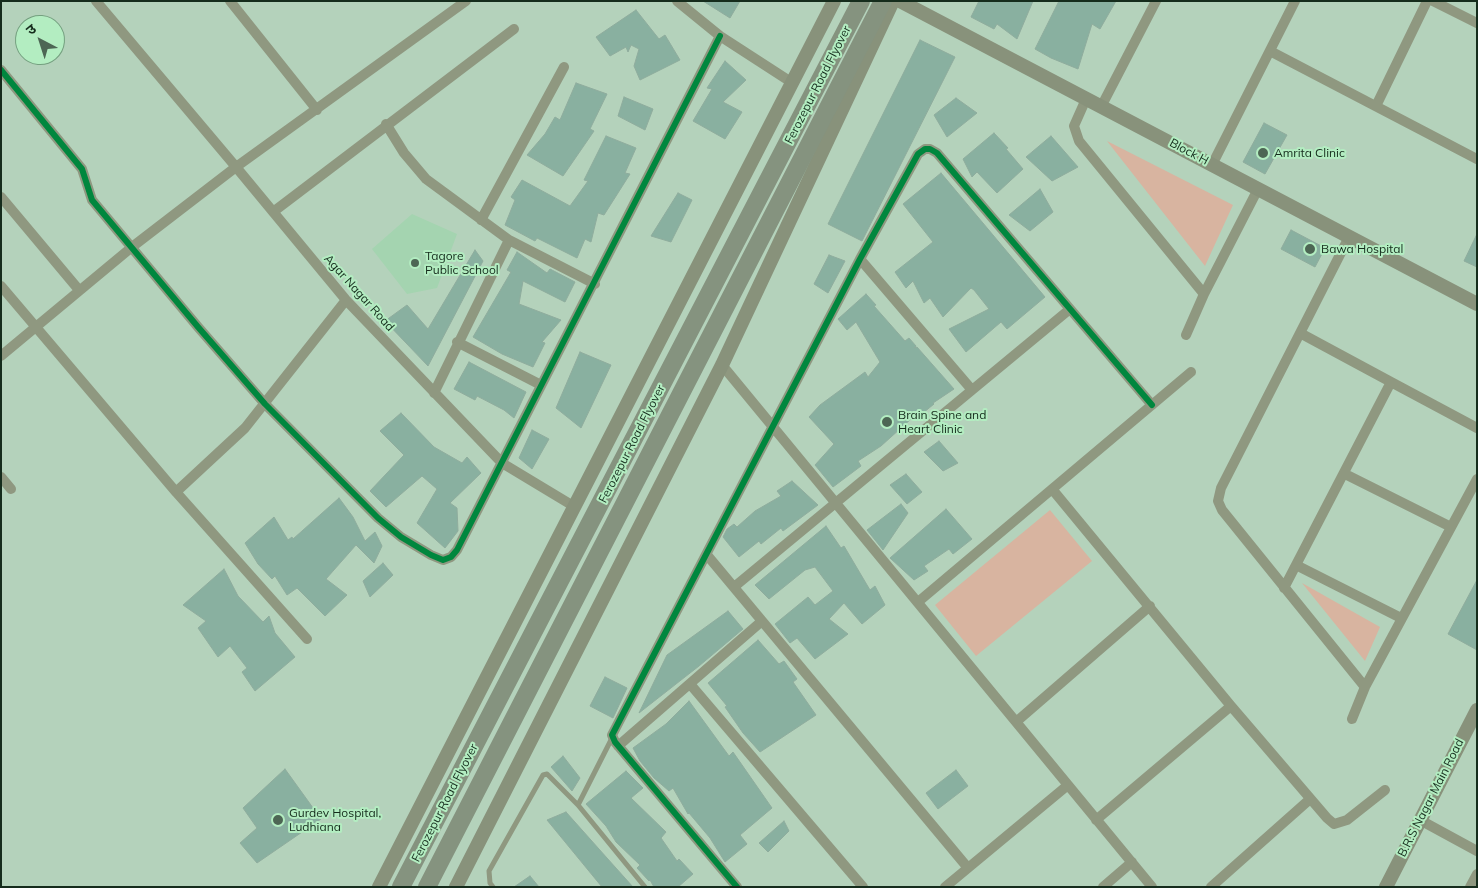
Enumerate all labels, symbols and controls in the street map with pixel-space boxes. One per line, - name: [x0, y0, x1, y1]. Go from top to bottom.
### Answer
- north arrow: [15, 15, 65, 65]
- text: उ: [22, 20, 40, 39]
- street label: Ferozepur Road Flyover: [782, 23, 854, 147]
- street label: Block H: [1167, 136, 1211, 168]
- marker: Amrita Clinic: [1256, 146, 1270, 160]
- place label: Amrita Clinic: [1274, 146, 1345, 160]
- marker: Bawa Hospital: [1303, 242, 1317, 256]
- place label: Bawa Hospital: [1321, 242, 1403, 256]
- place label: Tagore Public School: [425, 249, 499, 277]
- street label: Agar Nagar Road: [321, 252, 397, 334]
- marker: Tagore Public School: [409, 257, 421, 269]
- street label: Ferozepur Road Flyover: [596, 382, 668, 506]
- place label: Brain Spine and Heart Clinic: [898, 408, 986, 436]
- marker: Brain Spine and Heart Clinic: [880, 415, 894, 429]
- street label: B.R.S Nagar Main Road: [1395, 737, 1467, 859]
- street label: Ferozepur Road Flyover: [409, 741, 481, 865]
- place label: Gurdev Hospital, Ludhiana: [289, 806, 381, 834]
- marker: Gurdev Hospital, Ludhiana: [271, 813, 285, 827]

